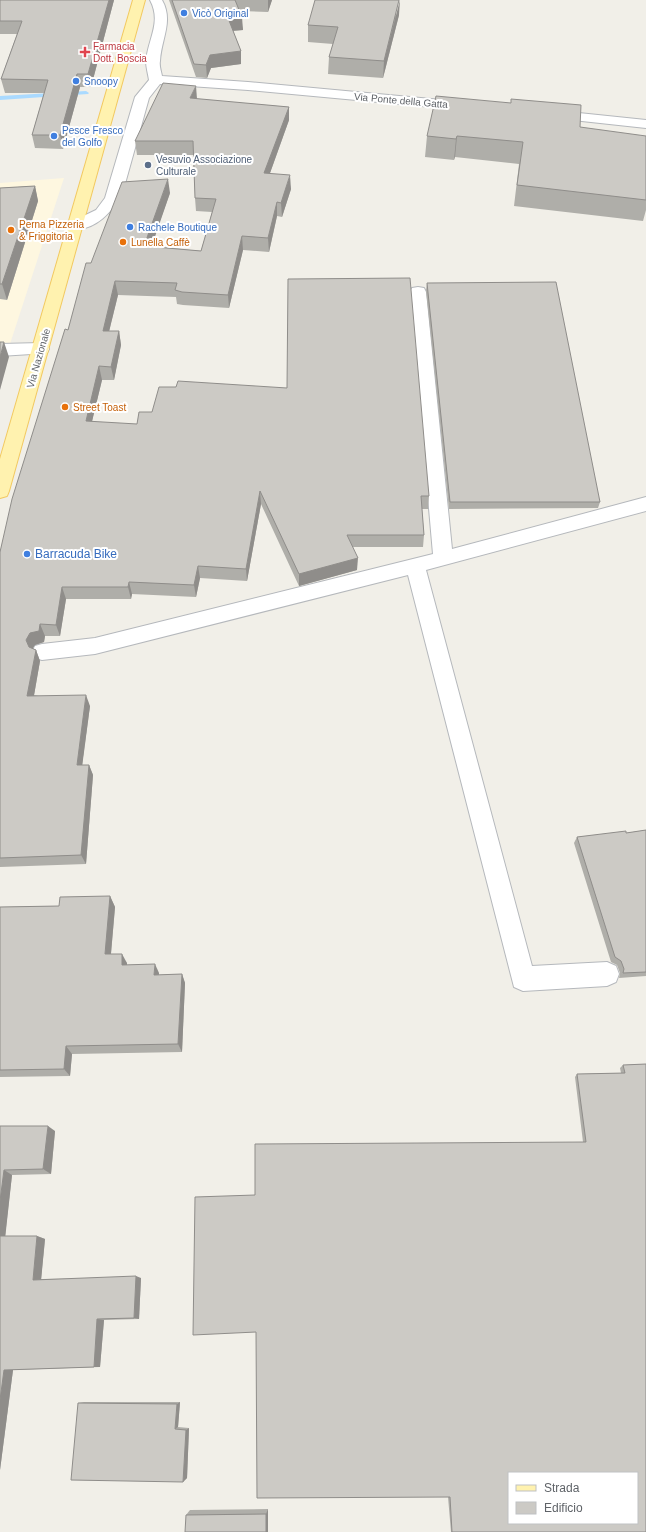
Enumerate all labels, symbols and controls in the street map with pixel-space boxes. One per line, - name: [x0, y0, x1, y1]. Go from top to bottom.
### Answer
- marker: Vicò Original: [179, 8, 189, 18]
- place label: Vicò Original: [192, 8, 249, 19]
- place label: Farmacia Dott. Boscia: [93, 41, 147, 64]
- marker: Farmacia Dott. Boscia: [80, 47, 90, 57]
- marker: Snoopy: [71, 76, 81, 86]
- place label: Snoopy: [84, 76, 118, 87]
- street label: Via Ponte della Gatta: [353, 91, 449, 110]
- place label: Pesce Fresco del Golfo: [62, 125, 124, 148]
- marker: Pesce Fresco del Golfo: [49, 131, 59, 141]
- place label: Vesuvio Associazione Culturale: [156, 154, 253, 177]
- marker: Vesuvio Associazione Culturale: [143, 160, 153, 170]
- place label: Perna Pizzeria & Friggitoria: [19, 219, 84, 242]
- marker: Rachele Boutique: [125, 222, 135, 232]
- place label: Rachele Boutique: [138, 222, 217, 233]
- marker: Perna Pizzeria & Friggitoria: [6, 225, 16, 235]
- marker: Lunella Caffè: [118, 237, 128, 247]
- place label: Lunella Caffè: [131, 237, 190, 248]
- street label: Via Nazionale: [25, 327, 52, 389]
- marker: Street Toast: [60, 402, 70, 412]
- place label: Street Toast: [73, 402, 126, 413]
- place label: Barracuda Bike: [35, 547, 117, 561]
- marker: Barracuda Bike: [22, 549, 32, 559]
- legend: [508, 1472, 638, 1524]
- text: Strada: [544, 1481, 580, 1495]
- text: Edificio: [544, 1501, 583, 1515]

